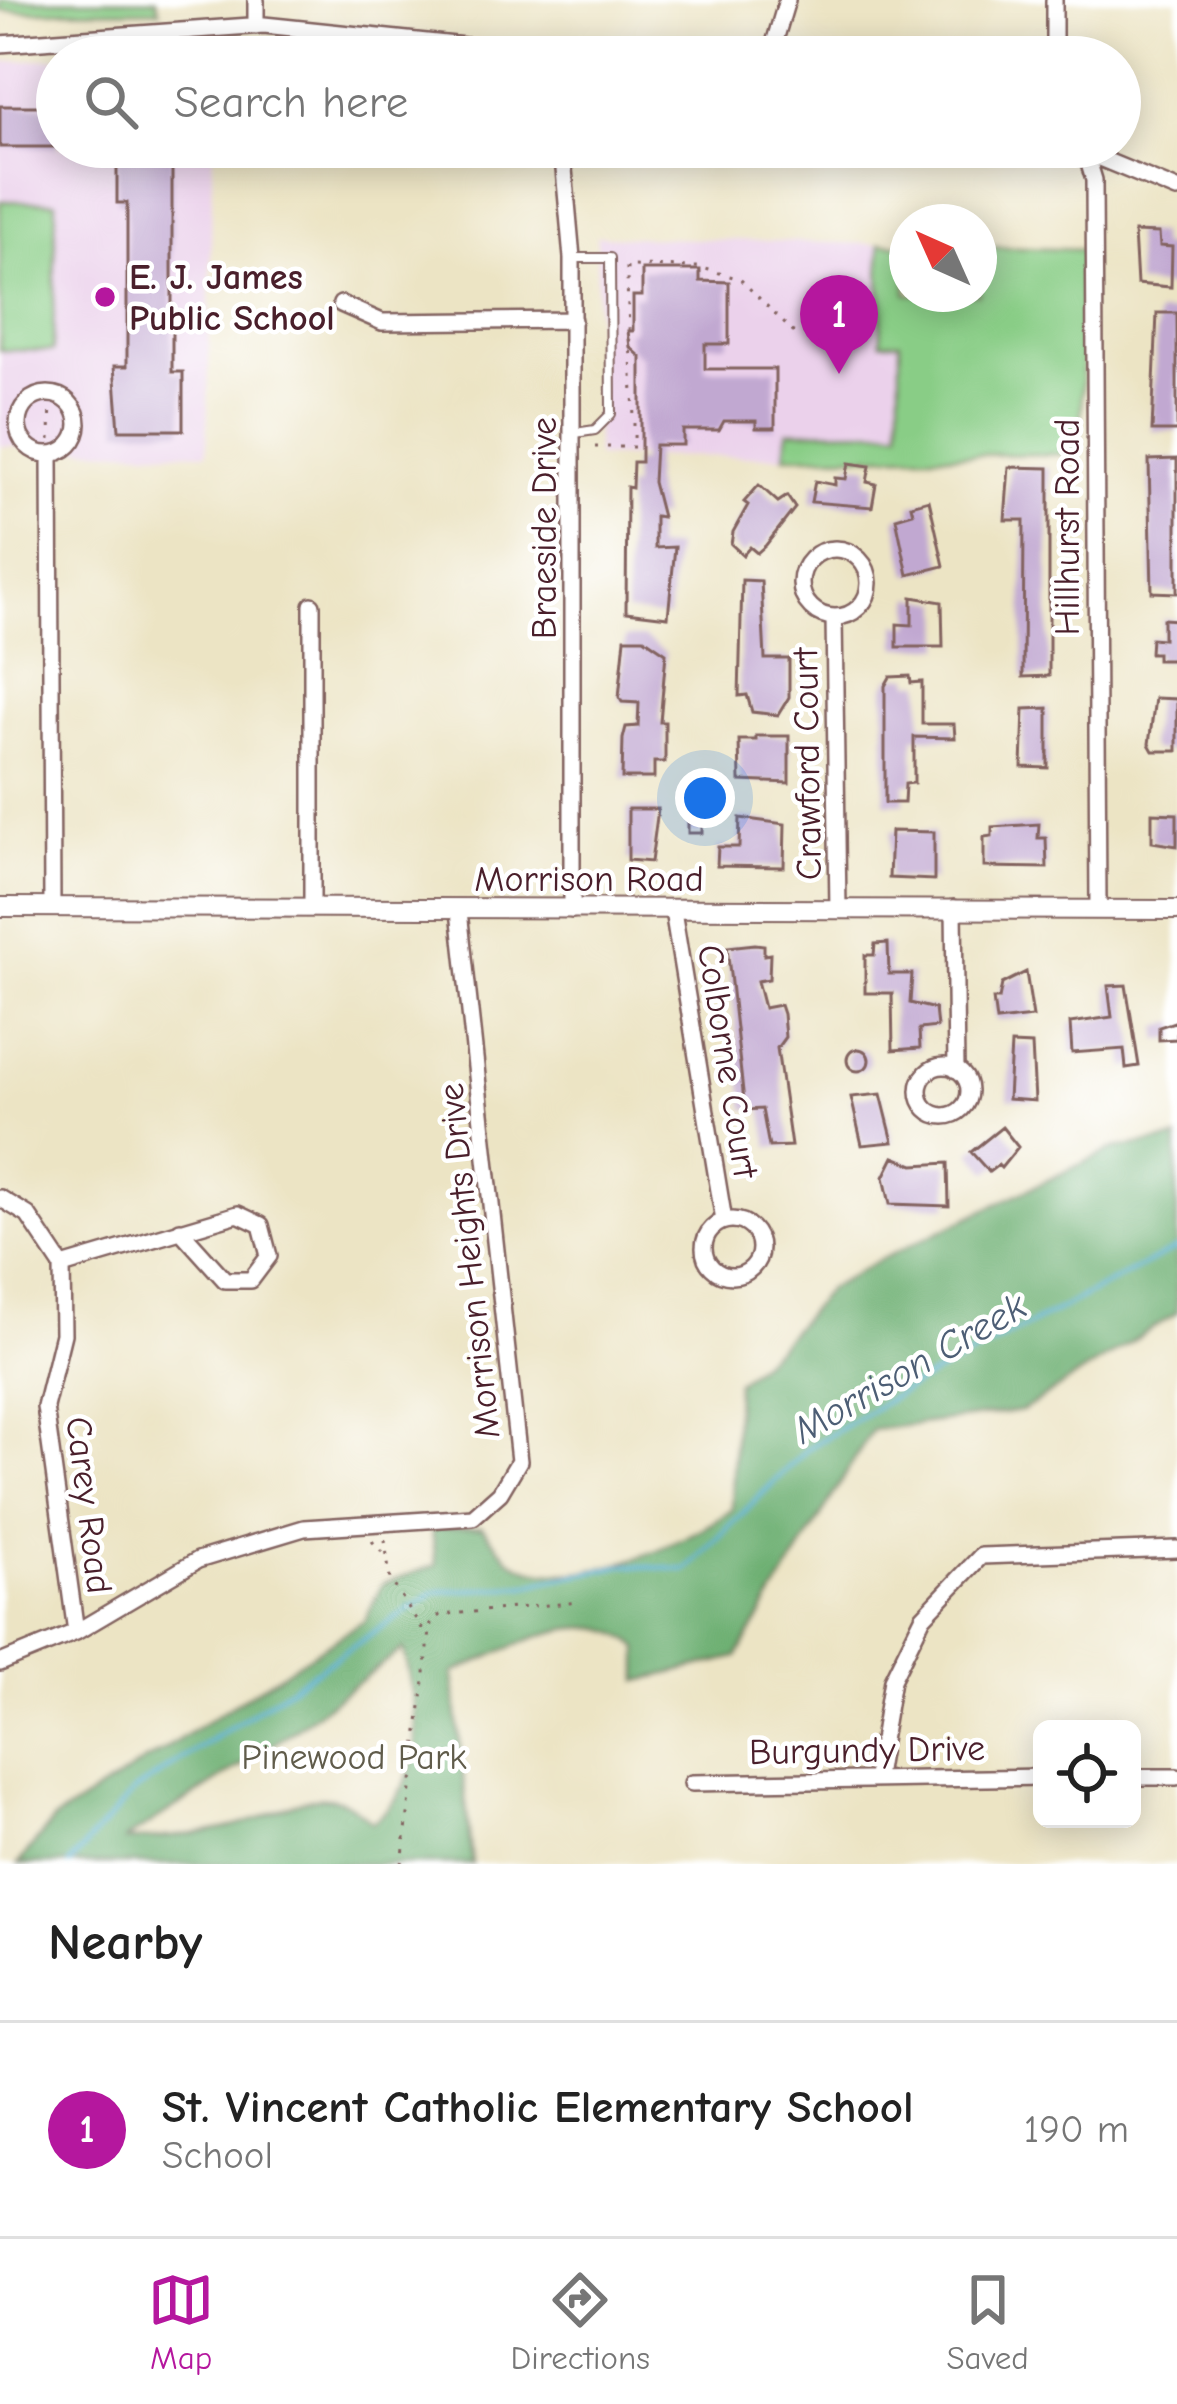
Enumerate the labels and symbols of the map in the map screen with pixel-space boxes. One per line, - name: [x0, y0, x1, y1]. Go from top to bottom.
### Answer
- north arrow: [889, 204, 997, 312]
- place label: E. J. James Public School: [129, 257, 335, 339]
- pin: 1: [800, 275, 878, 374]
- marker: E. J. James Public School: [92, 284, 118, 310]
- street label: Braeside Drive: [524, 417, 565, 639]
- street label: Hillhurst Road: [1047, 419, 1088, 635]
- street label: Crawford Court: [785, 646, 830, 881]
- your location: [675, 768, 735, 828]
- street label: Morrison Road: [474, 859, 704, 900]
- street label: Colborne Court: [689, 942, 766, 1183]
- street label: Morrison Heights Drive: [430, 1081, 509, 1441]
- water label: Morrison Creek: [785, 1283, 1035, 1454]
- street label: Carey Road: [57, 1414, 120, 1596]
- street label: Burgundy Drive: [749, 1728, 985, 1773]
- park label: Pinewood Park: [241, 1737, 467, 1778]

